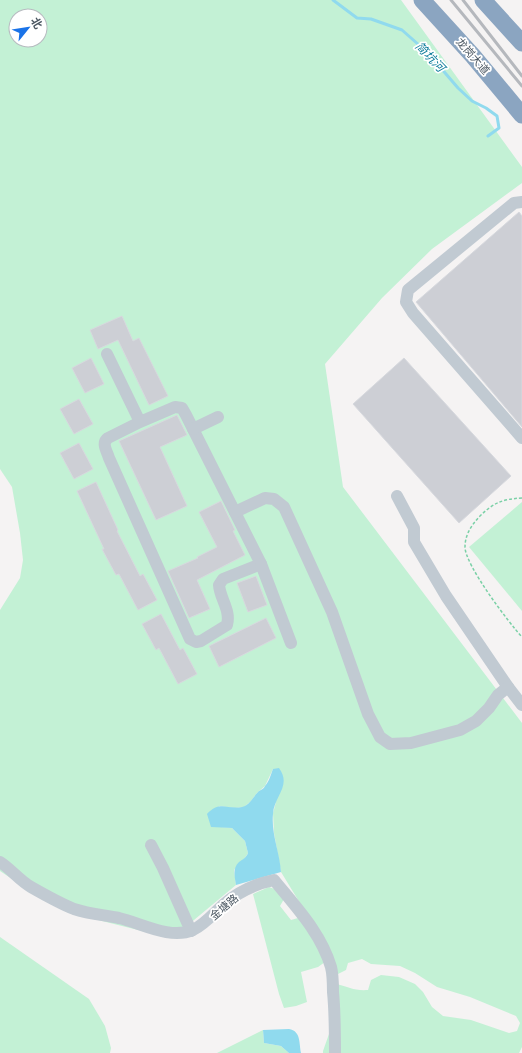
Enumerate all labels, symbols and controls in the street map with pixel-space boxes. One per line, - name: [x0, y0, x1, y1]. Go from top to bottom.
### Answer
- north arrow: [8, 8, 48, 48]
- text: 北: [27, 14, 46, 32]
- street label: 龙岗大道: [453, 34, 493, 78]
- water label: 简坑河: [412, 38, 450, 77]
- street label: 金塘路: [206, 890, 242, 924]

